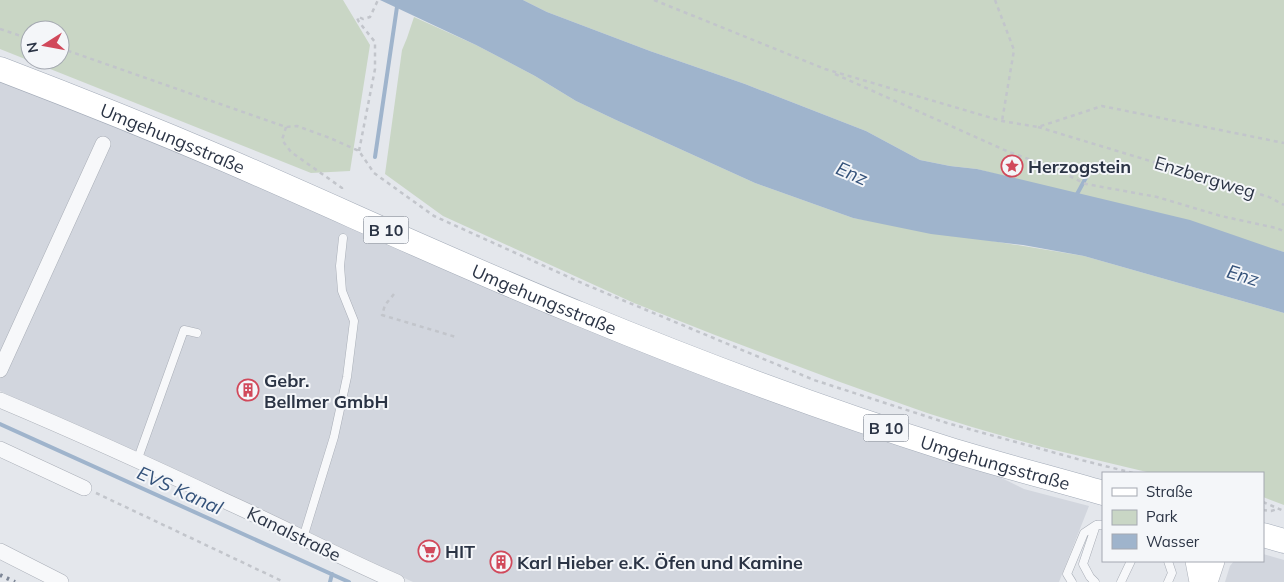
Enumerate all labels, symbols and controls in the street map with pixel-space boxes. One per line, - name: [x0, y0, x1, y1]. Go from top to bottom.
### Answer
- north arrow: [20, 20, 70, 70]
- text: N: [22, 41, 42, 54]
- street label: Umgehungsstraße: [97, 98, 249, 178]
- street label: Enzbergweg: [1152, 151, 1258, 203]
- place icon: Herzogstein: [1000, 154, 1024, 178]
- place label: Herzogstein: [1028, 155, 1131, 178]
- water label: Enz: [833, 156, 872, 190]
- road number: B 10: [364, 216, 408, 244]
- street label: Umgehungsstraße: [469, 259, 620, 339]
- water label: Enz: [1224, 259, 1262, 291]
- place label: Gebr. Bellmer GmbH: [264, 369, 388, 413]
- building icon: Gebr. Bellmer GmbH: [236, 378, 260, 402]
- road number: B 10: [864, 414, 908, 442]
- street label: Umgehungsstraße: [918, 430, 1073, 495]
- water label: EVS Kanal: [133, 460, 227, 520]
- legend: [1102, 472, 1264, 562]
- text: Straße: [1146, 482, 1193, 501]
- street label: Kanalstraße: [243, 501, 345, 567]
- text: Park: [1146, 507, 1178, 526]
- text: Wasser: [1146, 532, 1200, 551]
- supermarket icon: HIT: [417, 539, 441, 563]
- place label: HIT: [445, 540, 475, 563]
- building icon: Karl Hieber e.K. Öfen und Kamine: [489, 550, 513, 574]
- place label: Karl Hieber e.K. Öfen und Kamine: [517, 551, 803, 574]

